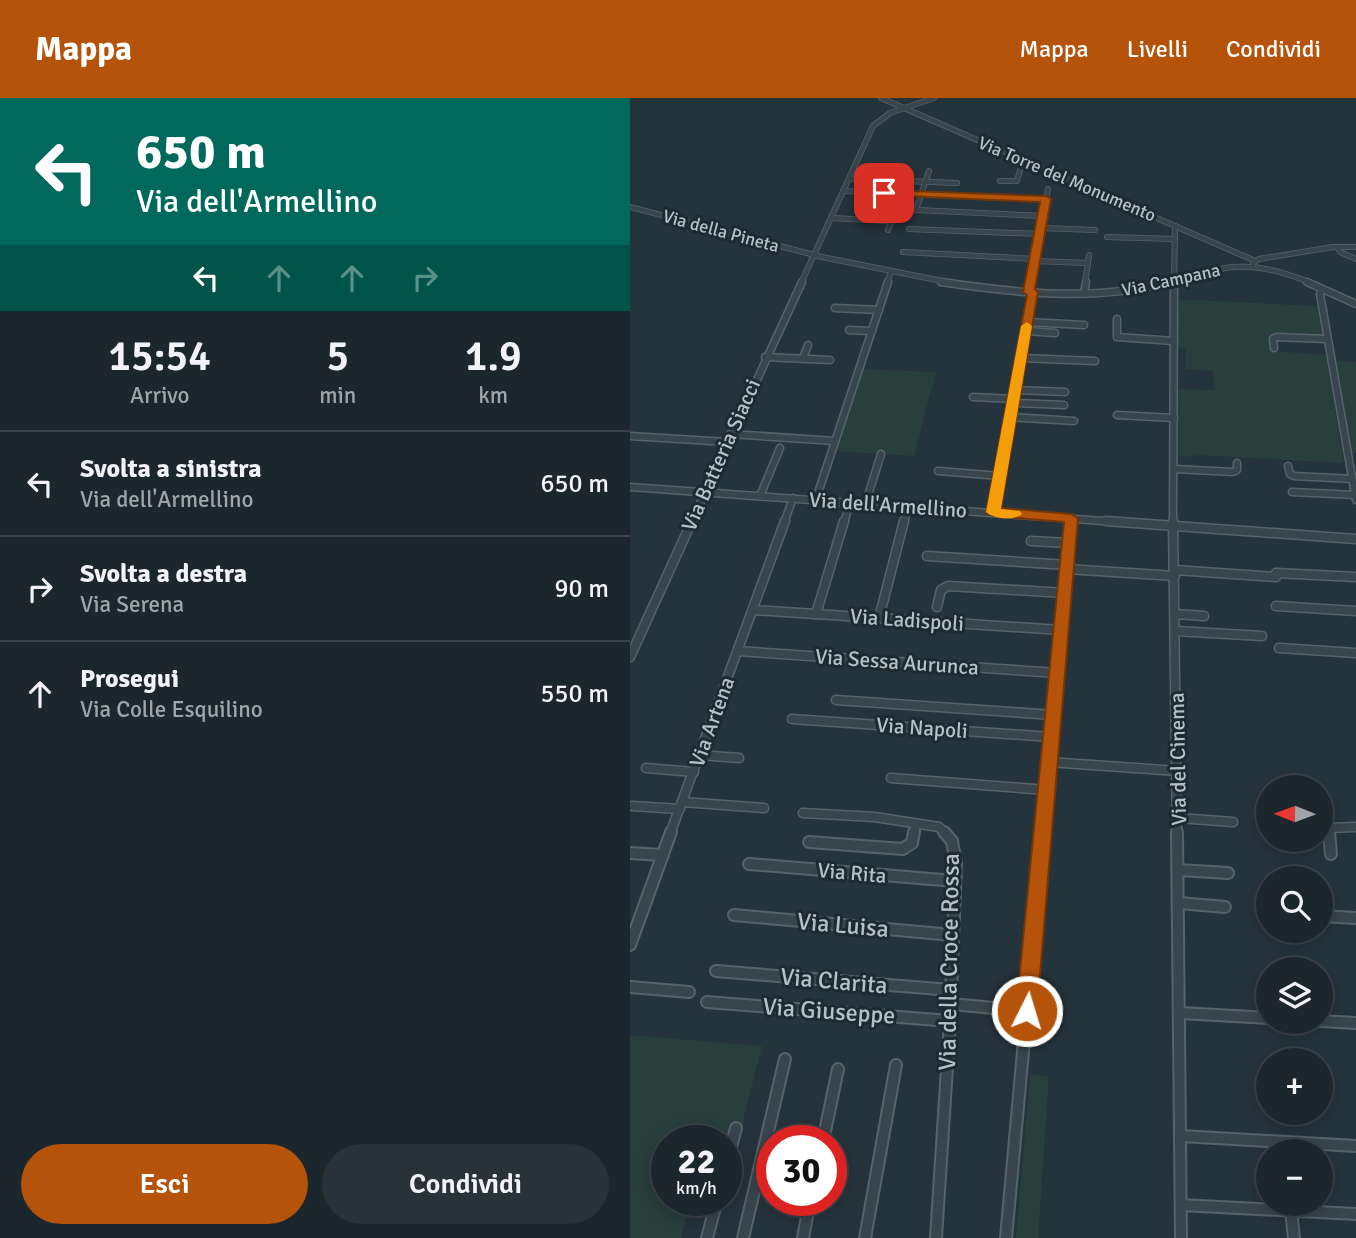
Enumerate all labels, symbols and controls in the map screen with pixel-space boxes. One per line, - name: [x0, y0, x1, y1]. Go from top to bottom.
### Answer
- text: Mappa: [35, 29, 132, 70]
- text: Mappa: [1020, 34, 1089, 64]
- text: Livelli: [1127, 34, 1188, 64]
- text: Condividi: [1226, 34, 1321, 64]
- text: 650 m: [136, 122, 266, 182]
- icon: left: [21, 126, 112, 217]
- street label: Via Torre del Monumento: [975, 132, 1159, 226]
- pin: [854, 163, 914, 223]
- icon: arrive: [865, 174, 903, 212]
- text: Via dell'Armellino: [136, 182, 377, 221]
- street label: Via della Pineta: [660, 205, 782, 257]
- icon: left: [187, 259, 225, 297]
- icon: ahead: [260, 259, 298, 297]
- icon: ahead: [333, 259, 371, 297]
- icon: right: [406, 259, 444, 297]
- street label: Via Campana: [1120, 259, 1222, 301]
- text: 15:54: [108, 331, 211, 382]
- text: 5: [326, 331, 349, 382]
- text: 1.9: [465, 331, 522, 382]
- street label: Via Batteria Siacci: [676, 375, 766, 535]
- text: Arrivo: [130, 381, 189, 410]
- text: min: [319, 381, 356, 410]
- text: km: [478, 381, 508, 410]
- text: Svolta a sinistra: [80, 453, 262, 485]
- icon: left: [21, 465, 59, 503]
- text: 650 m: [540, 468, 609, 500]
- text: Via dell'Armellino: [80, 485, 253, 514]
- street label: Via dell'Armellino: [808, 487, 968, 523]
- text: Svolta a destra: [80, 558, 247, 590]
- icon: right: [21, 570, 59, 608]
- text: 90 m: [554, 573, 609, 605]
- text: Via Serena: [80, 590, 184, 619]
- street label: Via Ladispoli: [849, 603, 965, 637]
- street label: Via Sessa Aurunca: [814, 643, 980, 681]
- text: Prosegui: [80, 663, 179, 695]
- street label: Via Artena: [684, 673, 740, 771]
- icon: ahead: [21, 675, 59, 713]
- text: 550 m: [540, 678, 609, 710]
- street label: Via del Cinema: [1164, 692, 1192, 826]
- text: Via Colle Esquilino: [80, 695, 263, 724]
- street label: Via Napoli: [875, 712, 969, 744]
- north arrow: [1256, 775, 1334, 852]
- map controls: [1256, 775, 1333, 1216]
- street label: Via della Croce Rossa: [932, 853, 966, 1071]
- street label: Via Rita: [816, 857, 888, 889]
- button: search: [1256, 866, 1333, 943]
- street label: Via Luisa: [796, 906, 890, 944]
- button: layers: [1256, 957, 1333, 1034]
- street label: Via Clarita: [779, 961, 889, 1001]
- position arrow: [990, 974, 1064, 1048]
- street label: Via Giuseppe: [762, 991, 896, 1031]
- button: +: [1256, 1048, 1333, 1125]
- speed limit sign: 30: [756, 1125, 847, 1216]
- button: −: [1256, 1139, 1333, 1216]
- text: 22: [678, 1140, 715, 1183]
- button: Esci: [21, 1144, 308, 1224]
- button: Condividi: [322, 1144, 609, 1224]
- text: km/h: [676, 1177, 717, 1199]

